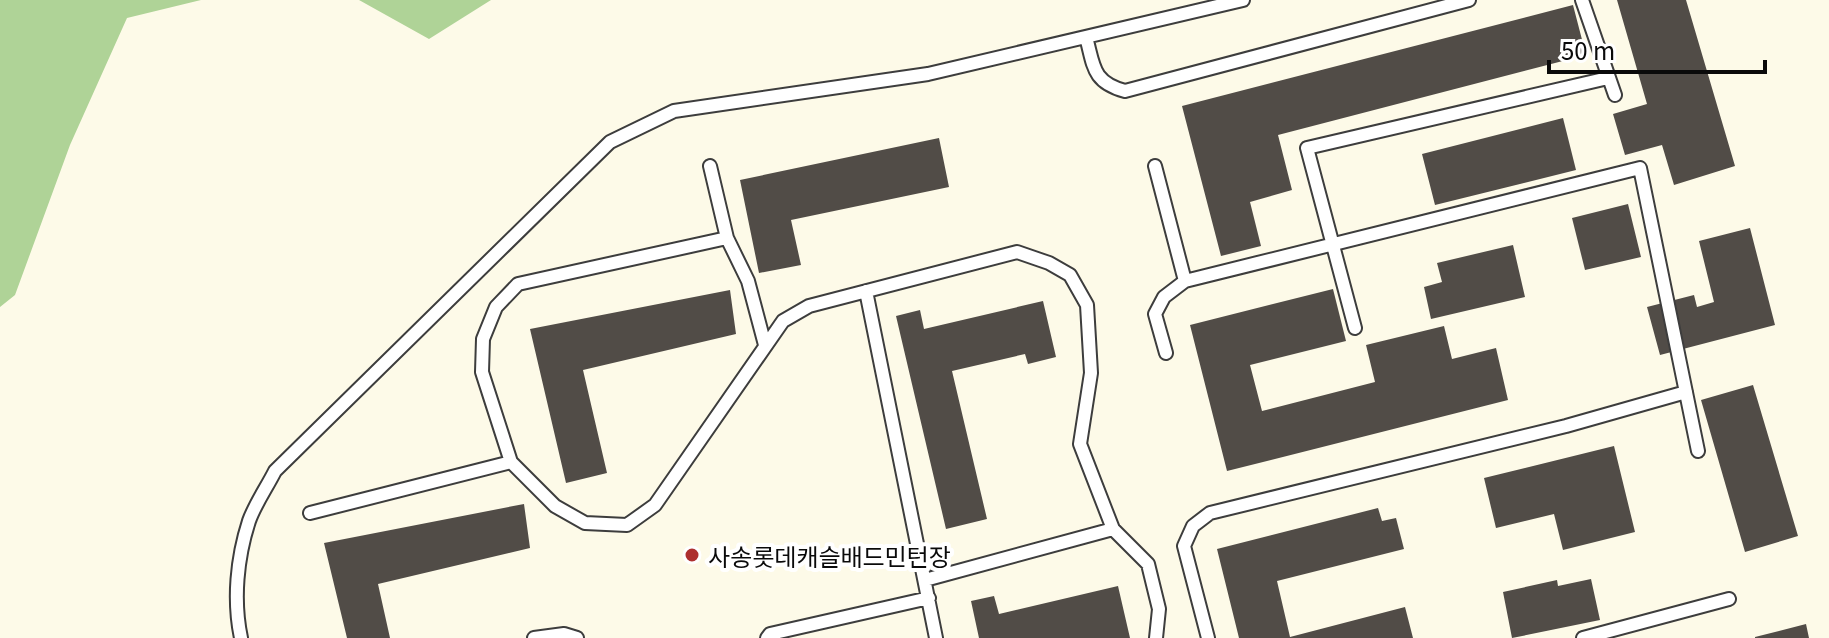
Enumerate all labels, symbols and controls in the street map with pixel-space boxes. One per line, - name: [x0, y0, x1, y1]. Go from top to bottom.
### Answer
- scale bar: [1549, 24, 1765, 74]
- text: 50 m: [1561, 32, 1615, 67]
- place label: 사송롯데캐슬배드민턴장: [708, 538, 951, 573]
- marker: 사송롯데캐슬배드민턴장: [683, 546, 701, 564]

